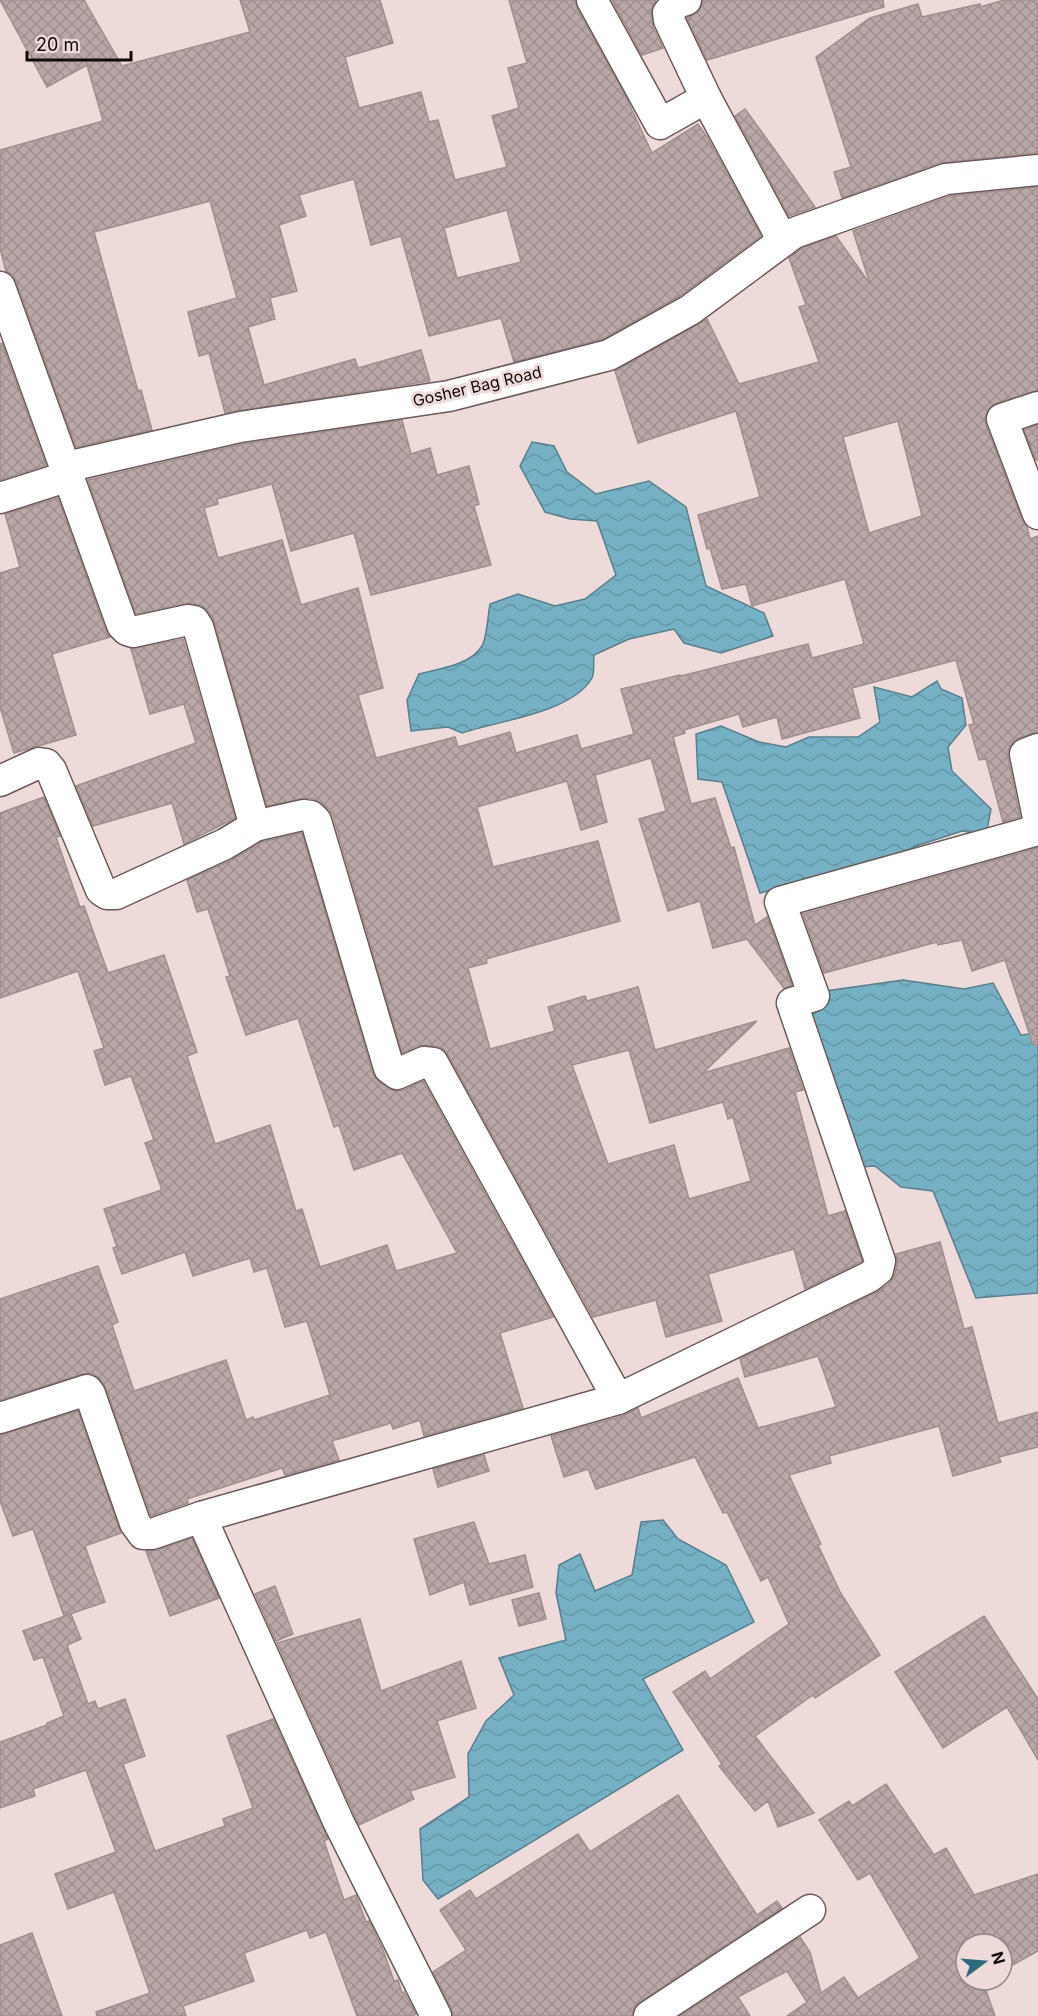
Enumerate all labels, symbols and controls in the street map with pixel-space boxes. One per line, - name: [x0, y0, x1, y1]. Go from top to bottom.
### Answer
- scale bar: [27, 24, 130, 62]
- text: 20 m: [36, 34, 79, 55]
- street label: Gosher Bag Road: [411, 361, 543, 411]
- north arrow: [954, 1932, 1014, 1992]
- text: N: [987, 1949, 1010, 1966]

